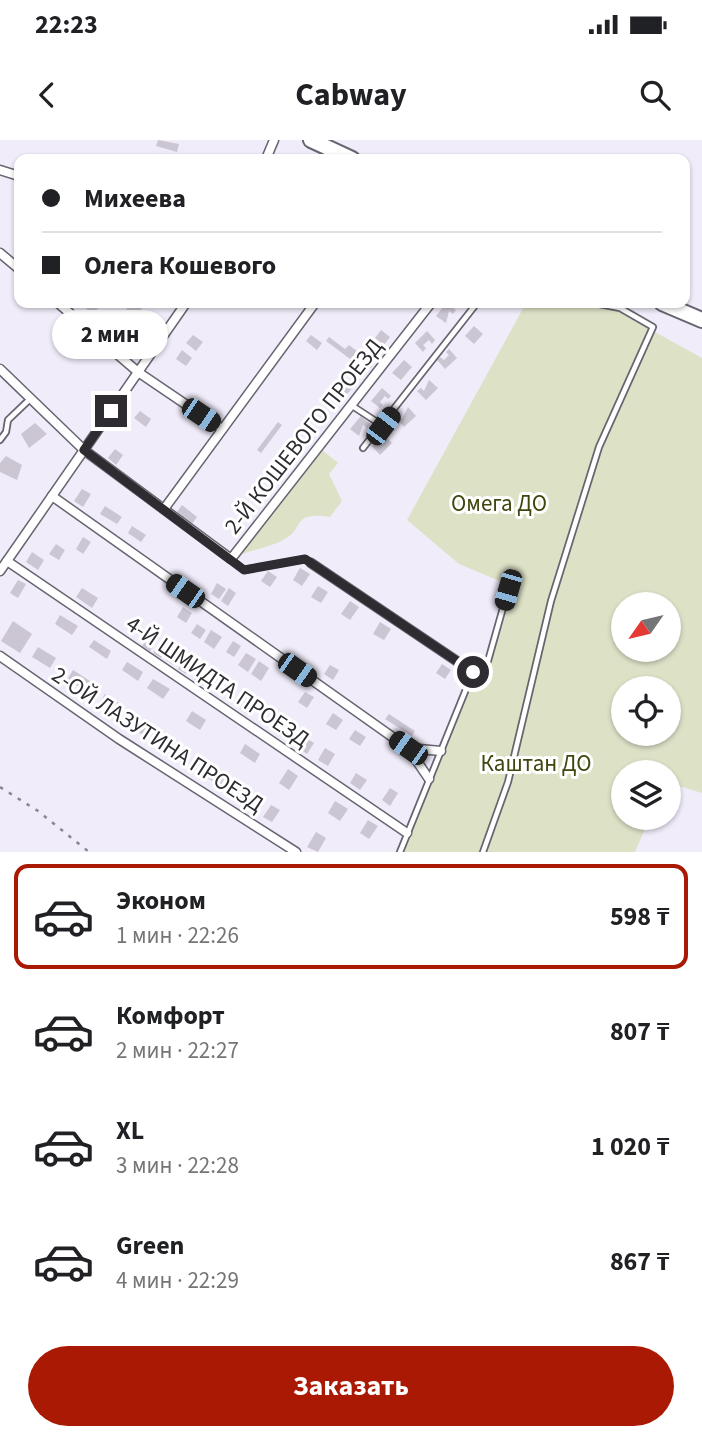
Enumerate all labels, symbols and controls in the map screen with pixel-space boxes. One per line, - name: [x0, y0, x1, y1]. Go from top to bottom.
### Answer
- text: 22:23: [35, 6, 98, 43]
- text: Cabway: [295, 72, 407, 118]
- icon: back: [28, 76, 66, 114]
- icon: search: [636, 76, 674, 114]
- text: Михеева: [84, 180, 186, 217]
- text: Олега Кошевого: [84, 247, 276, 284]
- callout: 2 мин: [53, 310, 169, 358]
- text: 2 мин: [81, 318, 139, 351]
- street label: 2-Й КОШЕВОГО ПРОЕЗД: [216, 331, 391, 541]
- route end: [95, 395, 127, 427]
- car: [178, 395, 225, 435]
- car: [362, 403, 405, 449]
- park label: Омега ДО: [451, 487, 547, 520]
- car: [493, 567, 524, 613]
- car: [162, 570, 209, 612]
- north arrow: [611, 592, 681, 662]
- map controls: [611, 592, 681, 830]
- street label: 4-Й ШМИДТА ПРОЕЗД: [119, 608, 316, 755]
- car: [274, 649, 321, 691]
- route start: [457, 656, 489, 688]
- street label: 2-ОЙ ЛАЗУТИНА ПРОЕЗД: [45, 658, 270, 821]
- button: locate: [611, 676, 681, 746]
- car: [385, 727, 432, 769]
- park label: Каштан ДО: [480, 747, 592, 780]
- button: layers: [611, 760, 681, 830]
- text: Эконом: [116, 882, 206, 919]
- icon: car: [32, 885, 95, 948]
- text: 598 ₸: [610, 898, 670, 935]
- text: 1 мин · 22:26: [116, 919, 239, 952]
- text: Комфорт: [116, 997, 225, 1034]
- icon: car: [32, 1000, 95, 1063]
- text: 807 ₸: [610, 1013, 670, 1050]
- text: 2 мин · 22:27: [116, 1034, 239, 1067]
- text: XL: [116, 1112, 144, 1149]
- icon: car: [32, 1115, 95, 1178]
- text: 1 020 ₸: [591, 1128, 670, 1165]
- text: 3 мин · 22:28: [116, 1149, 239, 1182]
- text: Green: [116, 1227, 184, 1264]
- icon: car: [32, 1230, 95, 1293]
- text: 867 ₸: [610, 1243, 670, 1280]
- text: 4 мин · 22:29: [116, 1264, 239, 1297]
- button: Заказать: [28, 1346, 674, 1426]

